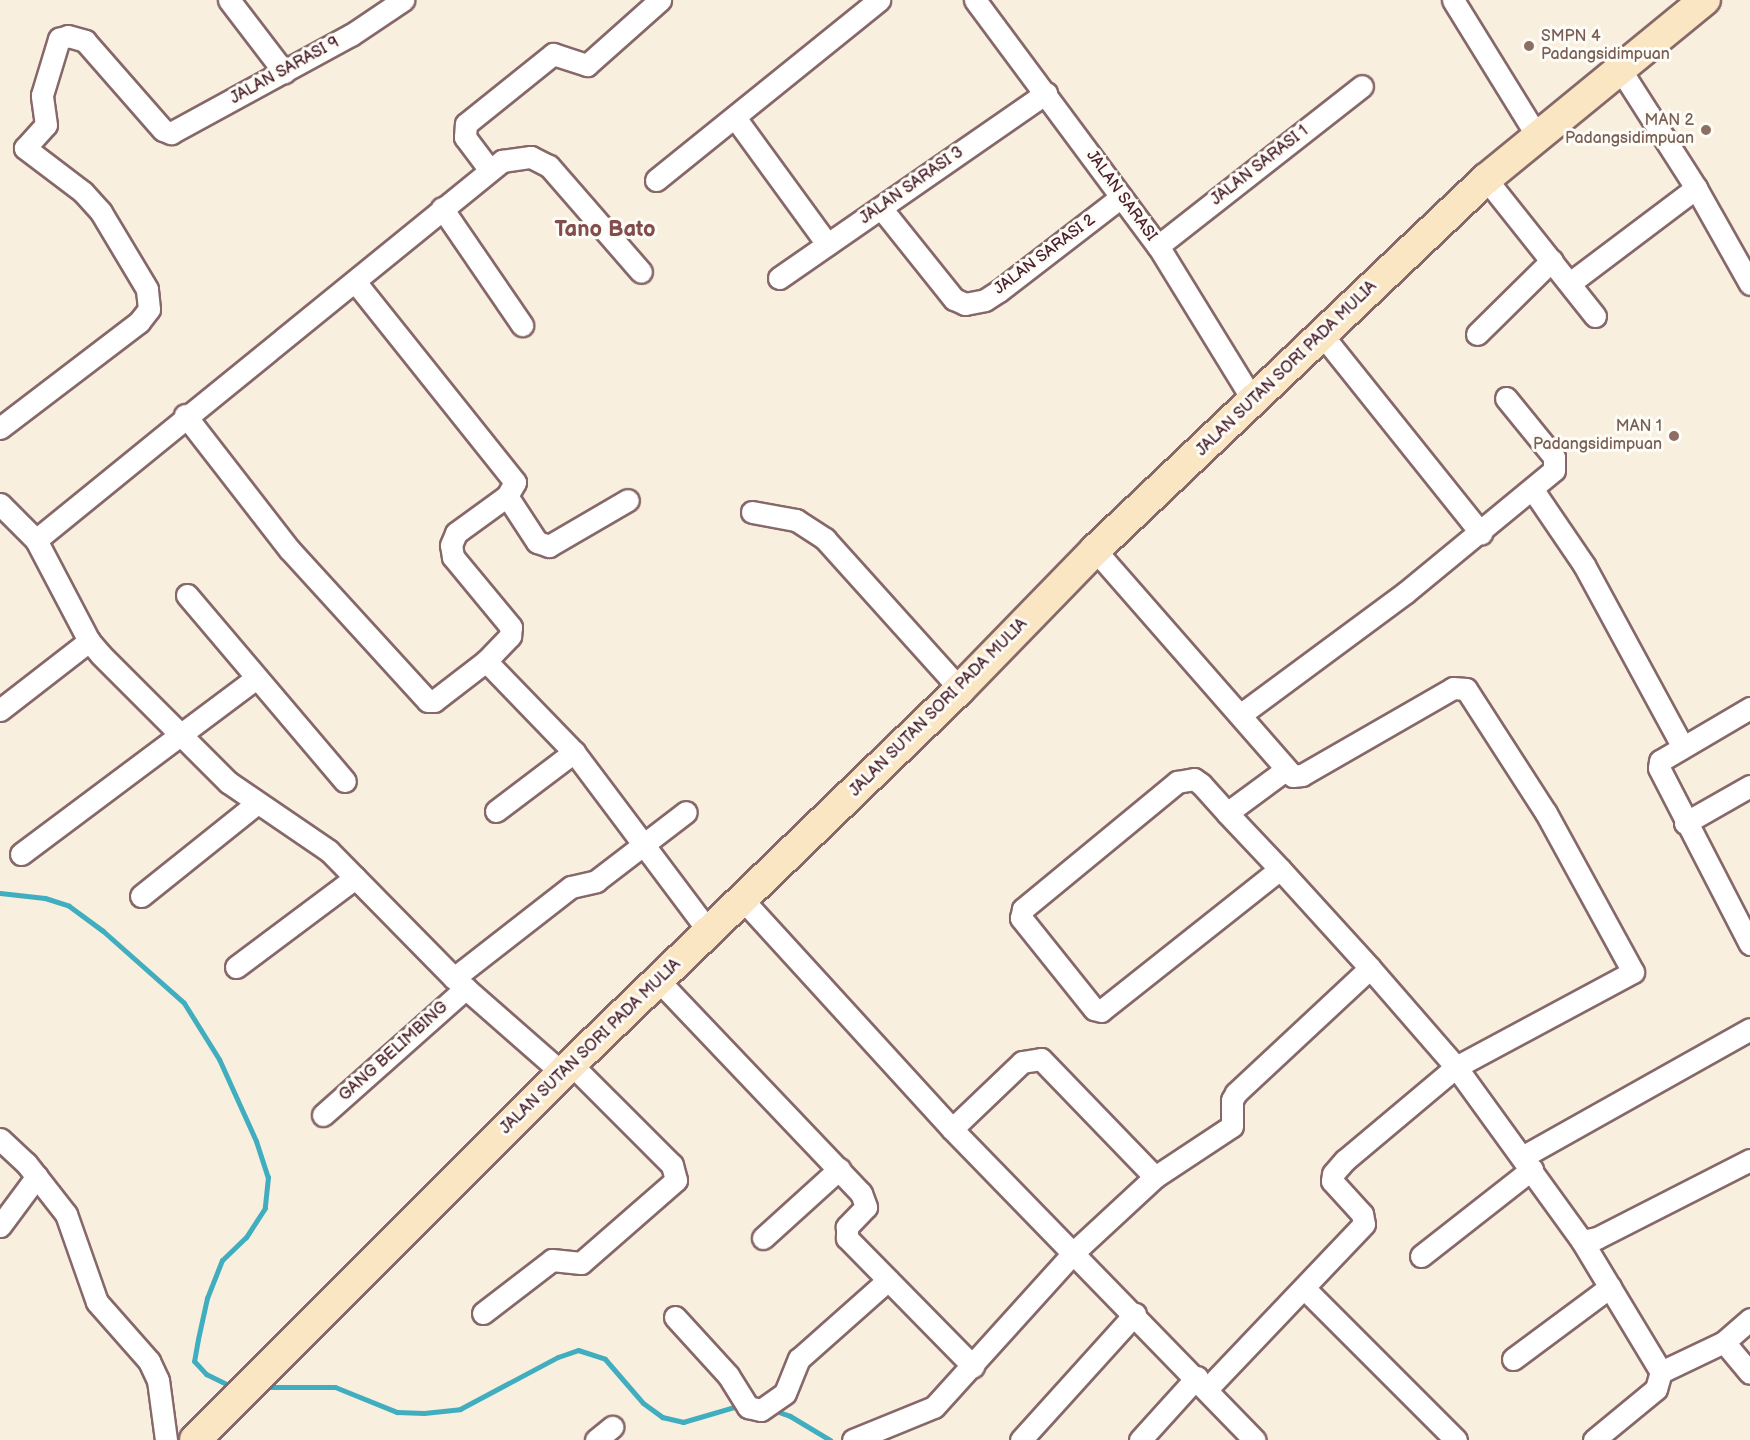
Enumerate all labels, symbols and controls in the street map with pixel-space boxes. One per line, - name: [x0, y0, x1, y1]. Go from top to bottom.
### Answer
- place label: SMPN 4 Padangsidimpuan: [1541, 27, 1670, 65]
- street label: JALAN SARASI 9: [227, 33, 343, 109]
- marker: SMPN 4 Padangsidimpuan: [1522, 39, 1536, 53]
- place label: MAN 2 Padangsidimpuan: [1565, 111, 1694, 149]
- street label: JALAN SARASI 1: [1207, 122, 1313, 210]
- marker: MAN 2 Padangsidimpuan: [1699, 123, 1713, 137]
- street label: JALAN SARASI 3: [856, 143, 968, 229]
- street label: JALAN SARASI: [1081, 147, 1161, 245]
- street label: JALAN SARASI 2: [991, 211, 1099, 299]
- district label: Tano Bato: [554, 217, 656, 243]
- street label: JALAN SUTAN SORI PADA MULIA: [1192, 277, 1382, 461]
- place label: MAN 1 Padangsidimpuan: [1533, 417, 1662, 455]
- marker: MAN 1 Padangsidimpuan: [1667, 429, 1681, 443]
- street label: JALAN SUTAN SORI PADA MULIA: [846, 615, 1032, 801]
- street label: JALAN SUTAN SORI PADA MULIA: [496, 955, 686, 1139]
- street label: GANG BELIMBING: [336, 998, 452, 1106]

